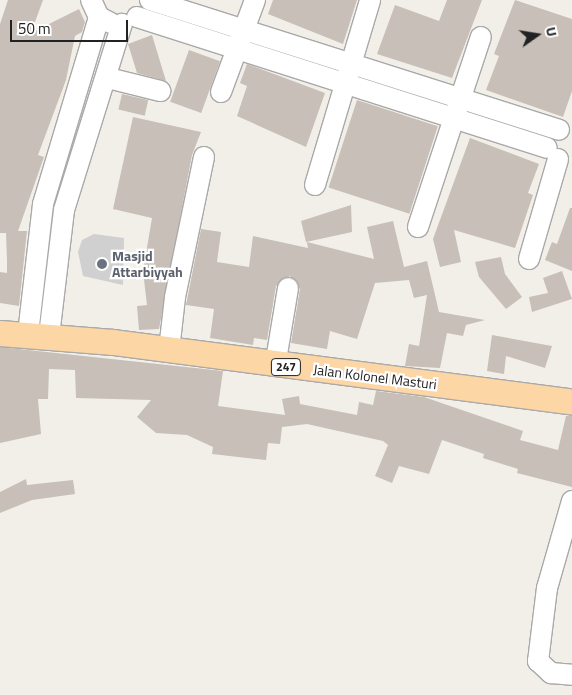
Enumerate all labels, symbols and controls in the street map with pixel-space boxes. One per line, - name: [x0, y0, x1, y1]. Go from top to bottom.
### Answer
- scale bar: [12, 10, 130, 42]
- north arrow: [512, 10, 562, 60]
- text: 50 m: [18, 17, 51, 40]
- text: U: [541, 25, 563, 38]
- place label: Masjid Attarbiyyah: [112, 248, 183, 280]
- marker: Masjid Attarbiyyah: [96, 258, 108, 270]
- road number: 247: [270, 358, 302, 377]
- street label: Jalan Kolonel Masturi: [312, 361, 438, 393]

